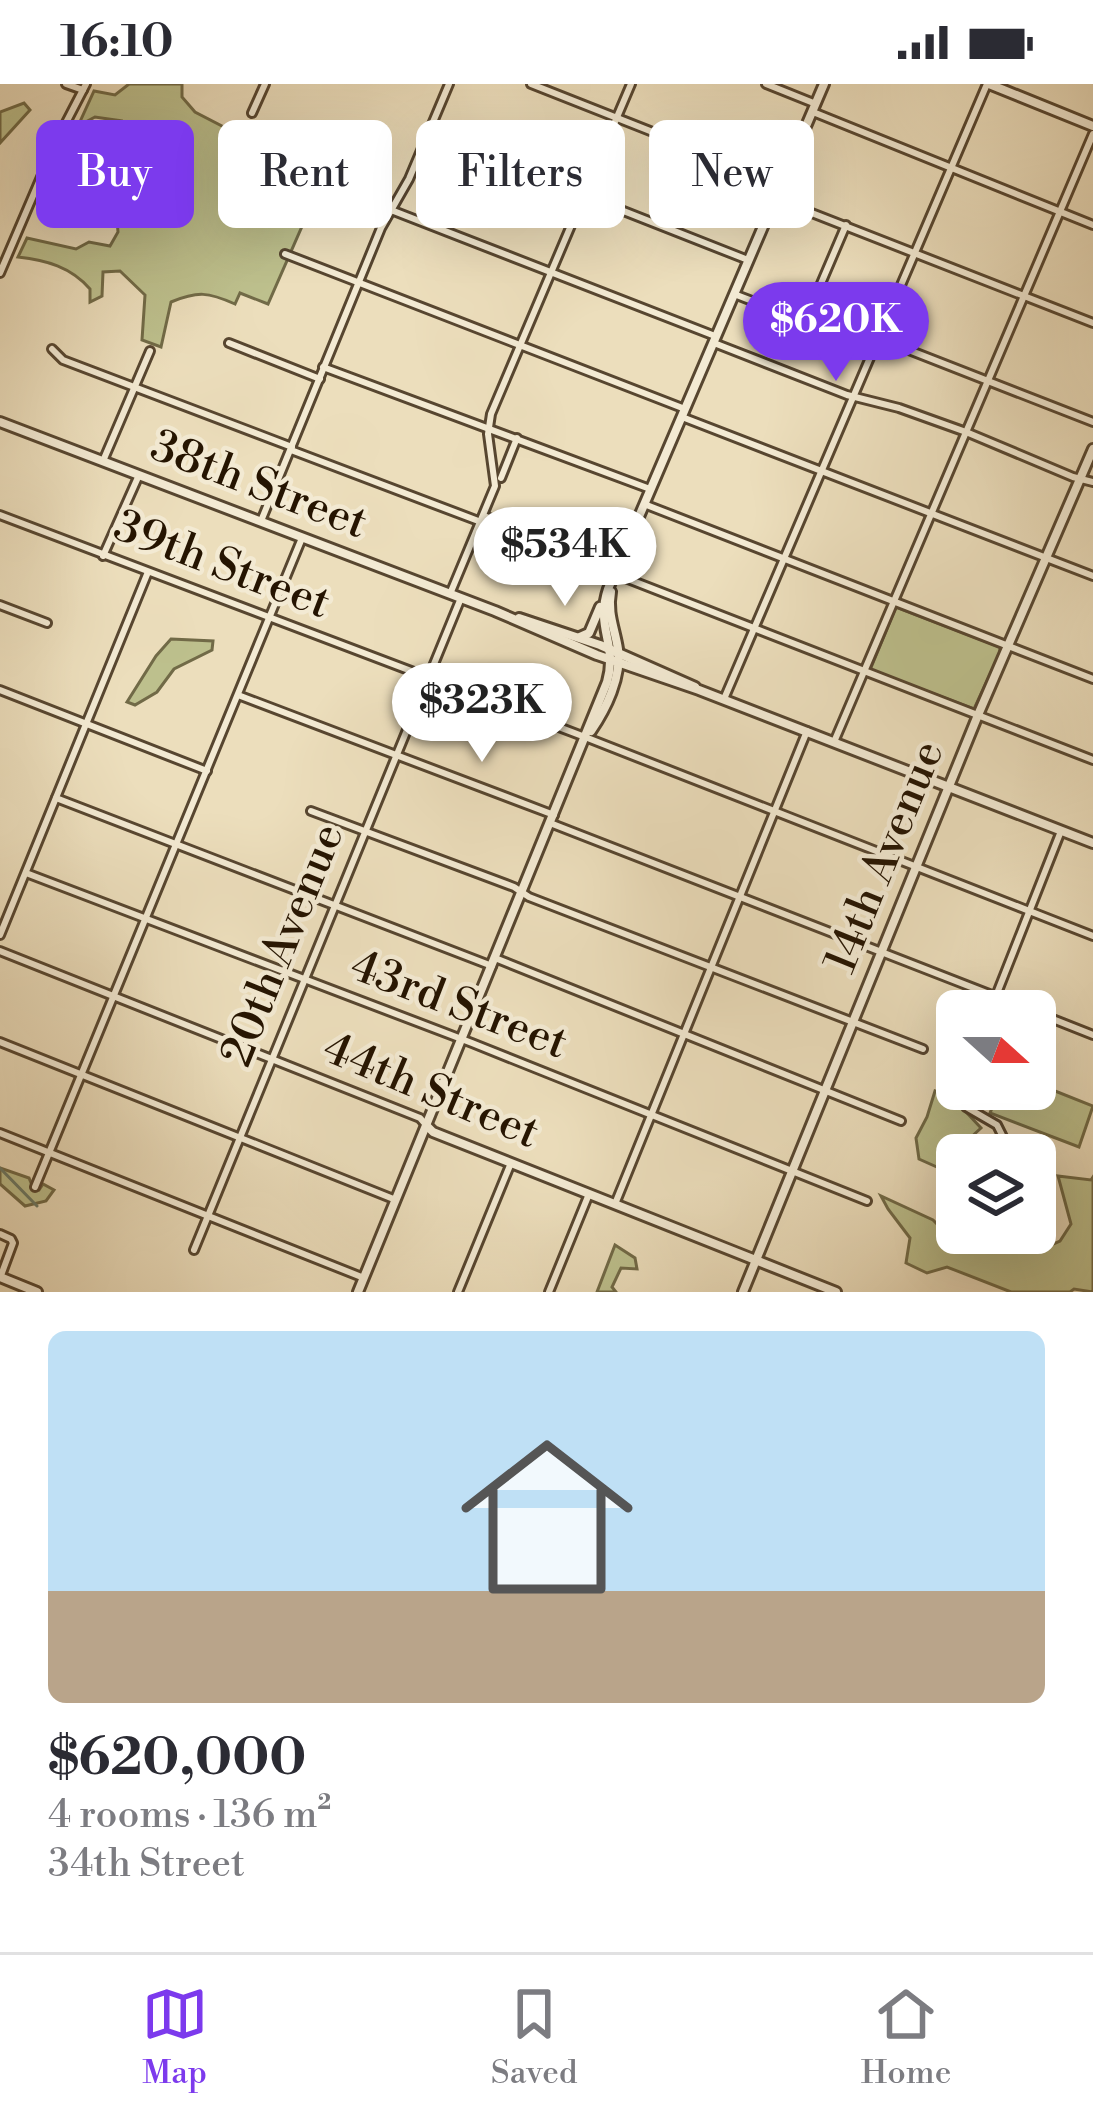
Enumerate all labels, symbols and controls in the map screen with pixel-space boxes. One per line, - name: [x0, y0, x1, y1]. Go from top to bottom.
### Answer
- text: 16:10: [60, 14, 174, 71]
- chip: Buy: [36, 120, 194, 228]
- chip: Rent: [218, 120, 392, 228]
- chip: Filters: [416, 120, 625, 228]
- chip: New: [649, 120, 814, 228]
- pin: $620K: [752, 282, 920, 384]
- text: $620K: [770, 296, 902, 345]
- street label: 38th Street: [143, 418, 375, 552]
- street label: 39th Street: [106, 498, 338, 632]
- pin: $534K: [481, 507, 649, 609]
- text: $534K: [500, 521, 630, 570]
- pin: $323K: [398, 663, 566, 765]
- text: $323K: [419, 677, 545, 726]
- street label: 14th Avenue: [813, 733, 957, 981]
- street label: 20th Avenue: [209, 815, 357, 1075]
- street label: 43rd Street: [342, 938, 576, 1072]
- north arrow: [936, 990, 1056, 1110]
- map controls: [936, 990, 1056, 1254]
- street label: 44th Street: [314, 1020, 548, 1162]
- button: layers: [936, 1134, 1056, 1254]
- icon: home: [439, 1409, 655, 1625]
- text: $620,000: [48, 1727, 306, 1791]
- text: 4 rooms · 136 m²: [48, 1791, 331, 1840]
- text: 34th Street: [48, 1840, 245, 1889]
- tab: Map: [142, 1981, 208, 2094]
- tab: Saved: [491, 1981, 578, 2094]
- tab: Home: [861, 1981, 951, 2094]

